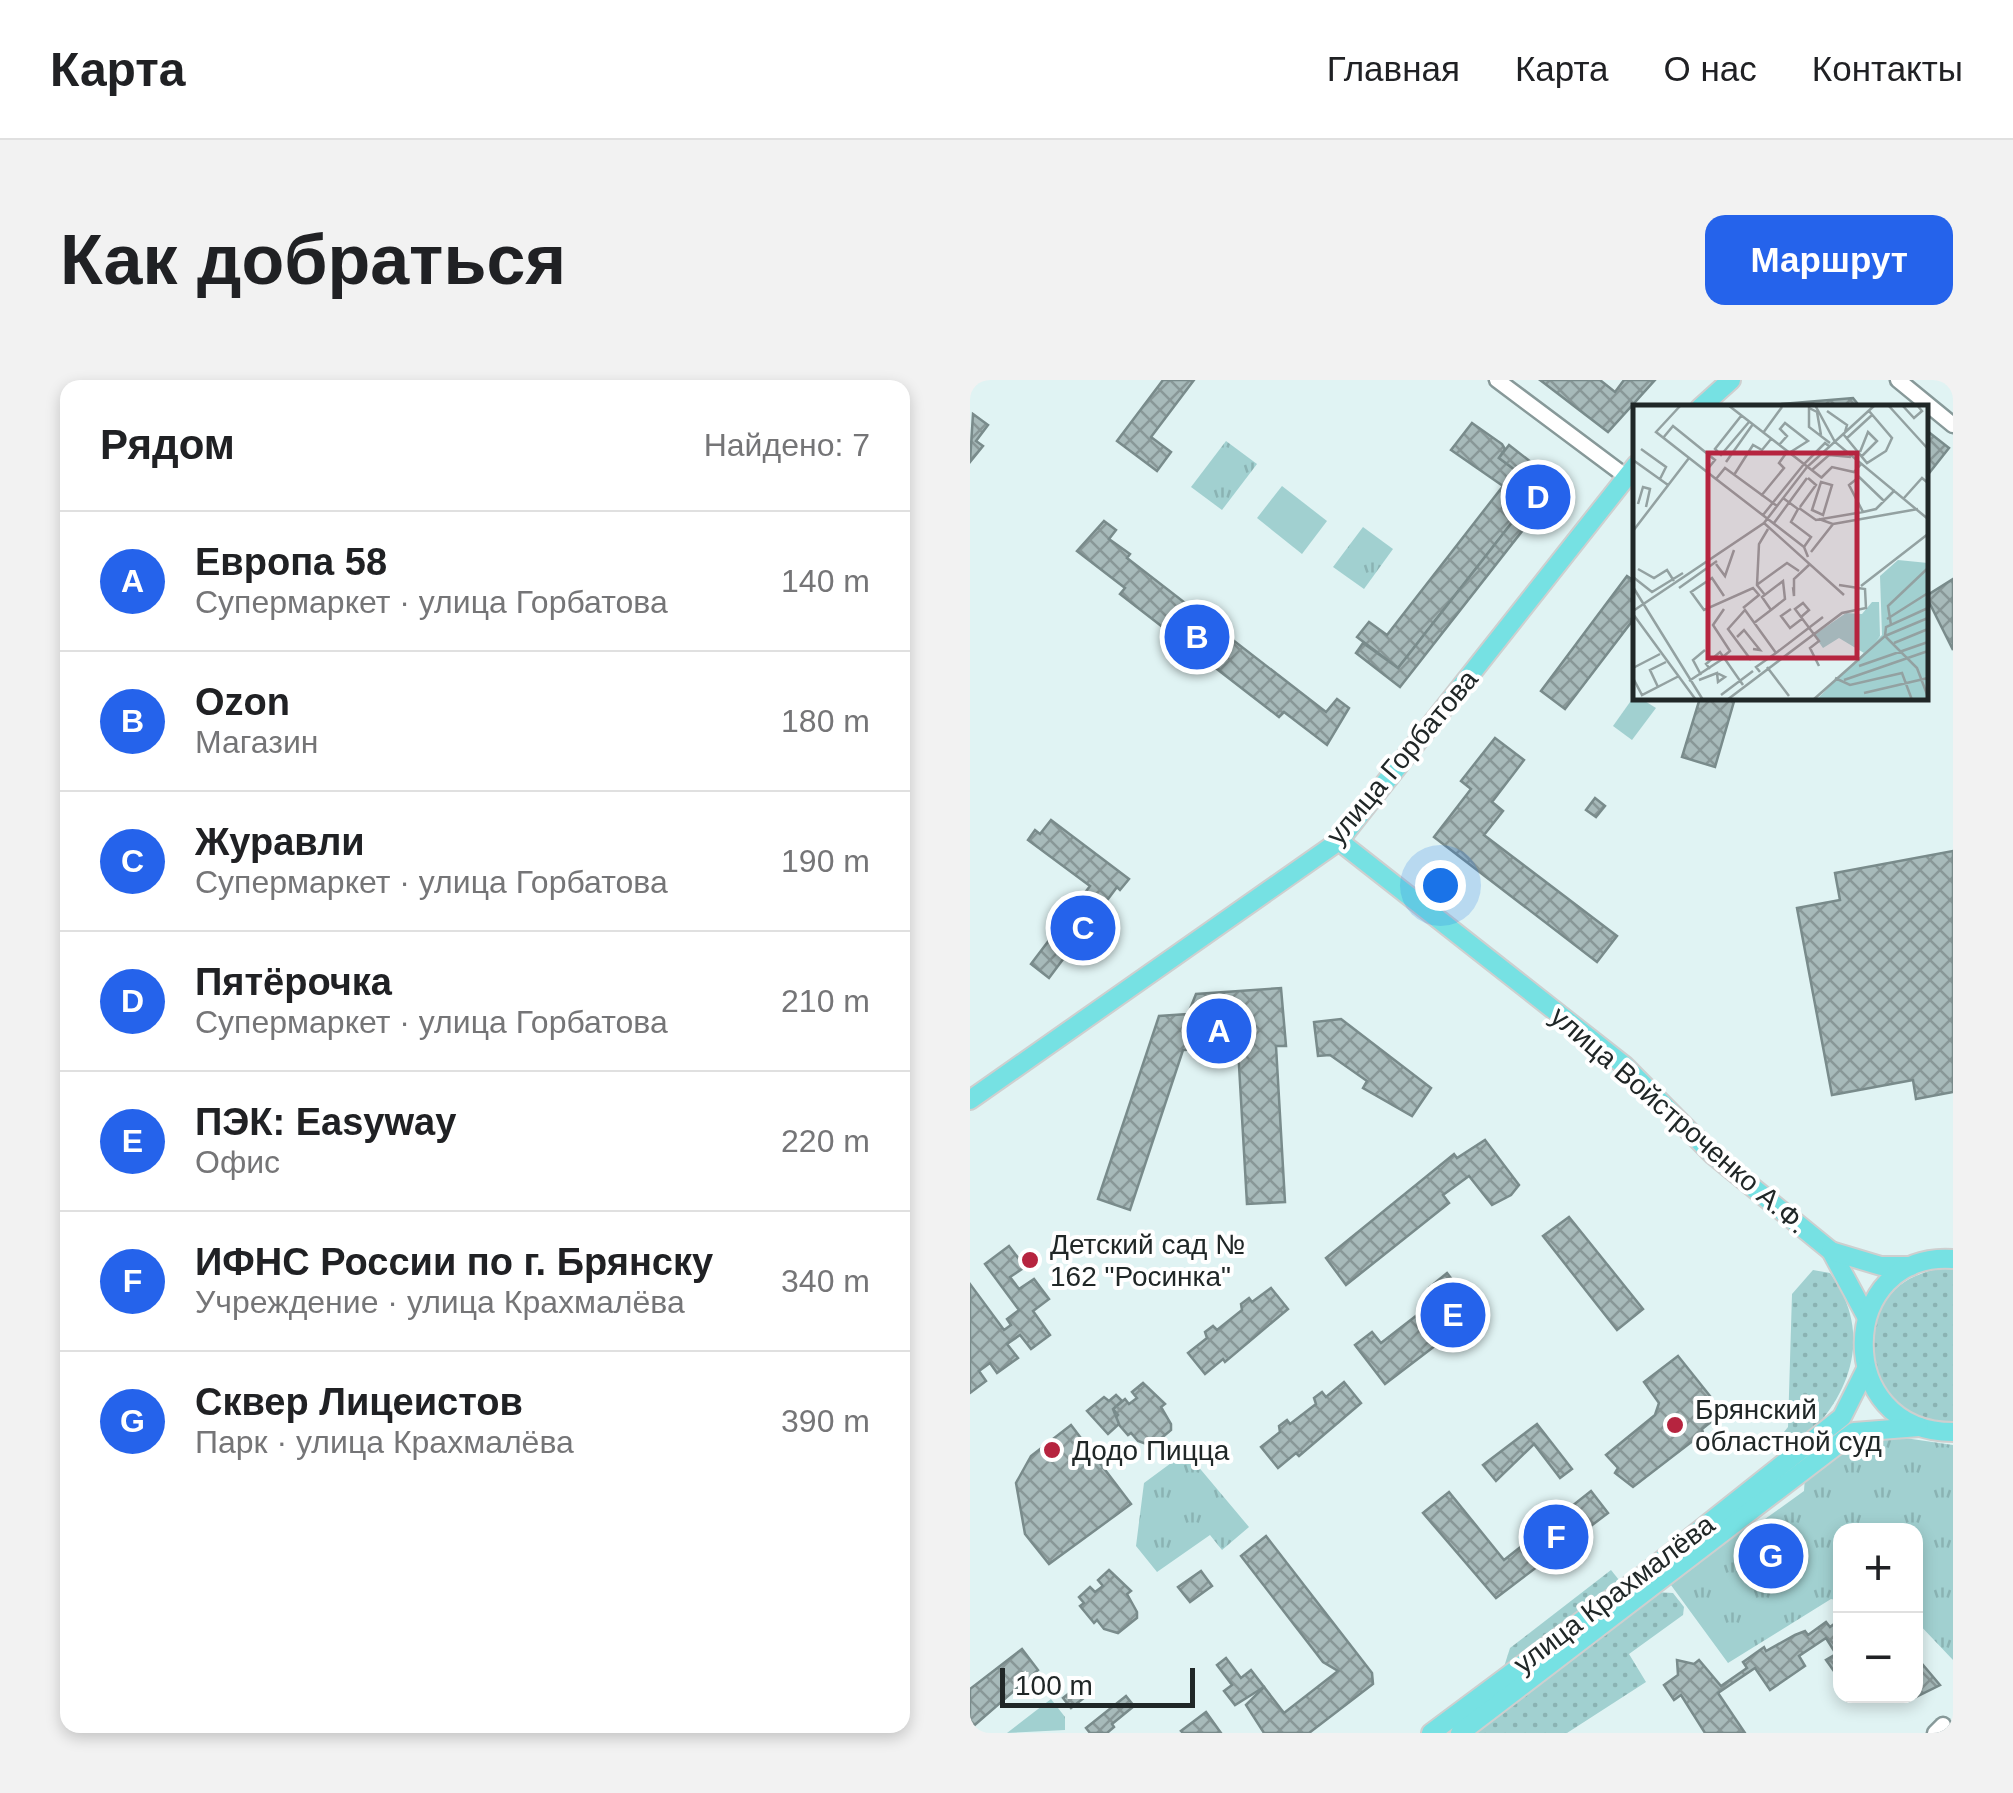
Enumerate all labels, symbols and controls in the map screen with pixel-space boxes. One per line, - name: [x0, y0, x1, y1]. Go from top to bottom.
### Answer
- text: Карта: [50, 43, 185, 96]
- text: Главная: [1327, 49, 1460, 88]
- text: Карта: [1515, 49, 1609, 88]
- text: О нас: [1664, 49, 1757, 88]
- text: Контакты: [1812, 49, 1963, 88]
- button: Маршрут: [1705, 215, 1953, 305]
- text: Как добраться: [60, 221, 566, 299]
- inset map: [1633, 405, 1928, 700]
- text: Рядом: [100, 421, 235, 468]
- text: Найдено: 7: [704, 427, 870, 463]
- pin: D: [1506, 460, 1570, 534]
- text: Европа 58: [195, 541, 387, 583]
- text: A: [121, 563, 144, 599]
- text: 140 m: [781, 563, 870, 599]
- text: Супермаркет · улица Горбатова: [195, 584, 668, 620]
- pin: B: [1164, 600, 1230, 674]
- street label: улица Горбатова: [1320, 663, 1484, 850]
- text: Ozon: [195, 681, 290, 723]
- text: B: [121, 703, 144, 739]
- text: 180 m: [781, 703, 870, 739]
- text: Магазин: [195, 724, 318, 760]
- text: Журавли: [195, 821, 365, 863]
- text: C: [121, 843, 144, 879]
- text: 190 m: [781, 843, 870, 879]
- your location: [1415, 860, 1466, 911]
- text: Супермаркет · улица Горбатова: [195, 864, 668, 900]
- pin: C: [1050, 890, 1116, 966]
- text: Пятёрочка: [195, 961, 392, 1003]
- text: D: [121, 983, 144, 1019]
- text: 210 m: [781, 983, 870, 1019]
- pin: A: [1186, 994, 1252, 1068]
- street label: улица Войстроченко А.Ф.: [1545, 1000, 1813, 1240]
- text: Супермаркет · улица Горбатова: [195, 1004, 668, 1040]
- text: ПЭК: Easyway: [195, 1101, 456, 1143]
- text: E: [122, 1123, 143, 1159]
- text: 220 m: [781, 1123, 870, 1159]
- text: Офис: [195, 1144, 280, 1180]
- place label: Детский сад № 162 "Росинка": [1050, 1229, 1245, 1292]
- text: ИФНС России по г. Брянску: [195, 1241, 713, 1283]
- marker: Детский сад № 162 "Росинка": [1019, 1249, 1041, 1271]
- text: F: [123, 1263, 142, 1299]
- text: 340 m: [781, 1263, 870, 1299]
- pin: E: [1420, 1278, 1486, 1352]
- text: Учреждение · улица Крахмалёва: [195, 1284, 685, 1320]
- text: Сквер Лицеистов: [195, 1381, 523, 1423]
- place label: Брянский областной суд: [1695, 1394, 1882, 1457]
- text: G: [120, 1403, 145, 1439]
- text: 390 m: [781, 1403, 870, 1439]
- marker: Брянский областной суд: [1664, 1414, 1686, 1436]
- text: Парк · улица Крахмалёва: [195, 1424, 574, 1460]
- place label: Додо Пицца: [1072, 1435, 1230, 1466]
- marker: Додо Пицца: [1041, 1439, 1063, 1461]
- pin: F: [1524, 1500, 1588, 1574]
- street label: улица Крахмалёва: [1508, 1508, 1721, 1680]
- pin: G: [1738, 1518, 1804, 1594]
- map controls: [1833, 1523, 1923, 1703]
- button: +: [1833, 1523, 1923, 1613]
- button: −: [1833, 1613, 1923, 1703]
- scale bar: [1000, 1663, 1195, 1708]
- text: 100 m: [1015, 1670, 1093, 1701]

